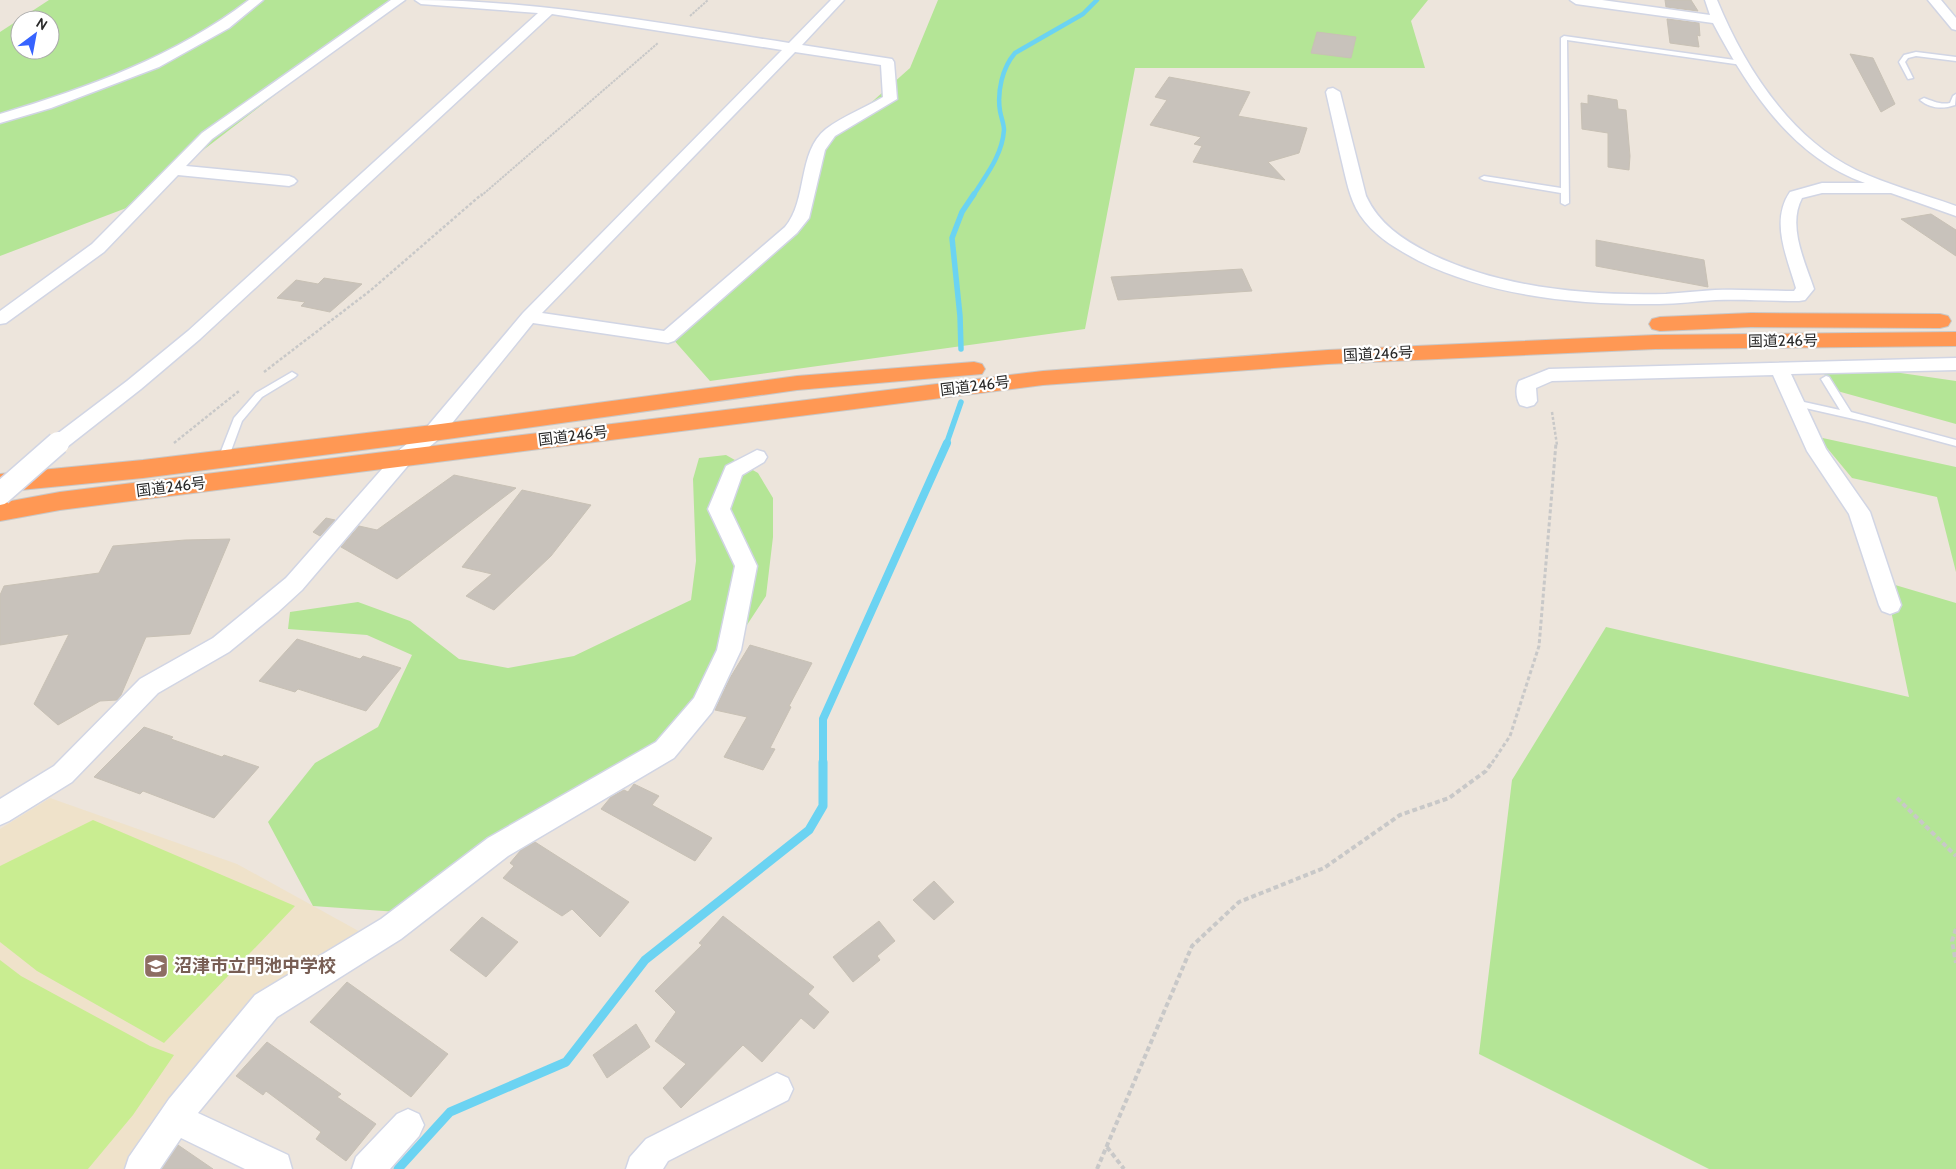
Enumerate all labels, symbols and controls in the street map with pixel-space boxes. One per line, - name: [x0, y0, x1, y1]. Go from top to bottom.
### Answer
- north arrow: [10, 10, 60, 60]
- text: N: [33, 14, 51, 34]
- street label: 国道246号: [1748, 331, 1818, 351]
- street label: 国道246号: [1343, 343, 1413, 365]
- street label: 国道246号: [939, 373, 1011, 399]
- street label: 国道246号: [537, 423, 609, 449]
- street label: 国道246号: [135, 474, 207, 500]
- school or university icon: 沼津市立門池中学校: [143, 953, 169, 979]
- place label: 沼津市立門池中学校: [174, 955, 336, 977]

